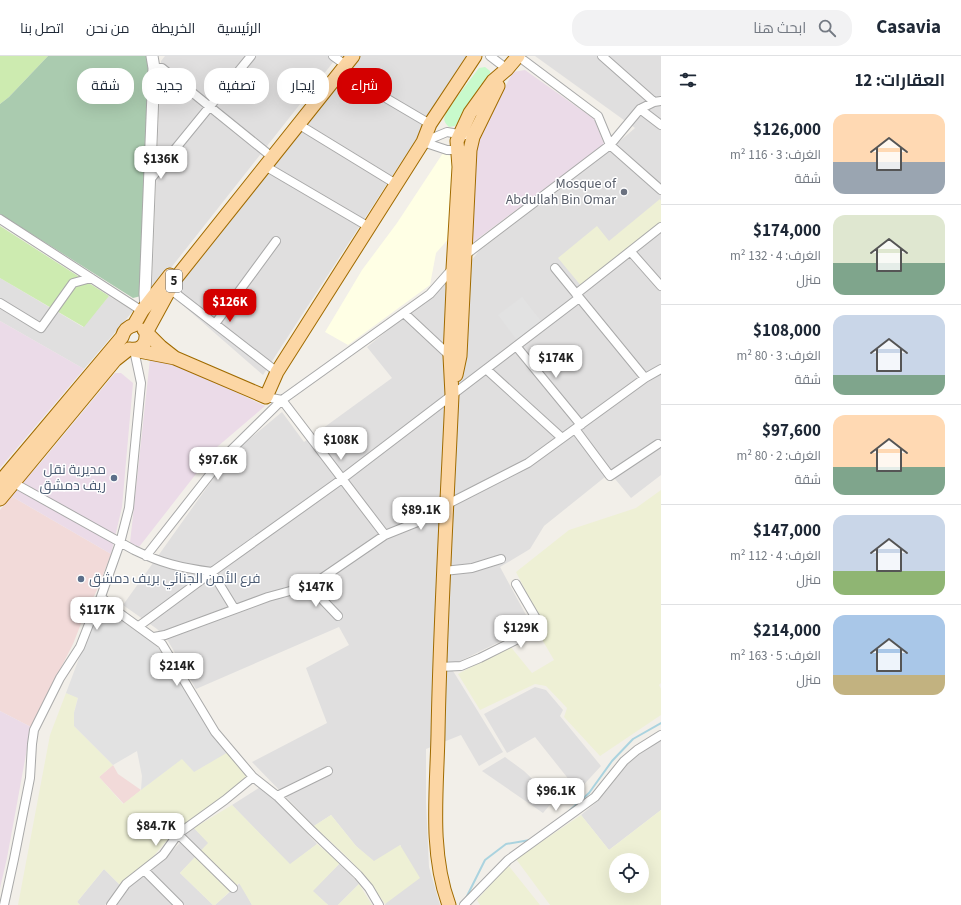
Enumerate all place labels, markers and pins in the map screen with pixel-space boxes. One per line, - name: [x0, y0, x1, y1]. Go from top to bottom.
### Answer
- pin: $136K: [133, 146, 189, 180]
- place label: Mosque of Abdullah Bin Omar: [506, 174, 617, 210]
- marker: Mosque of Abdullah Bin Omar: [619, 187, 629, 197]
- pin: $126K: [202, 289, 258, 323]
- pin: $174K: [528, 345, 584, 379]
- pin: $108K: [313, 427, 369, 461]
- pin: $97.6K: [185, 447, 251, 481]
- place label: مديرية نقل ريف دمشق: [40, 460, 106, 496]
- marker: مديرية نقل ريف دمشق: [109, 473, 119, 483]
- pin: $89.1K: [388, 497, 454, 531]
- place label: فرع الأمن الجنائي بريف دمشق: [89, 569, 261, 590]
- marker: فرع الأمن الجنائي بريف دمشق: [76, 574, 86, 584]
- pin: $147K: [288, 574, 344, 608]
- pin: $117K: [69, 597, 125, 631]
- pin: $129K: [493, 615, 549, 649]
- pin: $214K: [149, 653, 205, 687]
- pin: $96.1K: [523, 778, 589, 812]
- pin: $84.7K: [123, 813, 189, 847]

